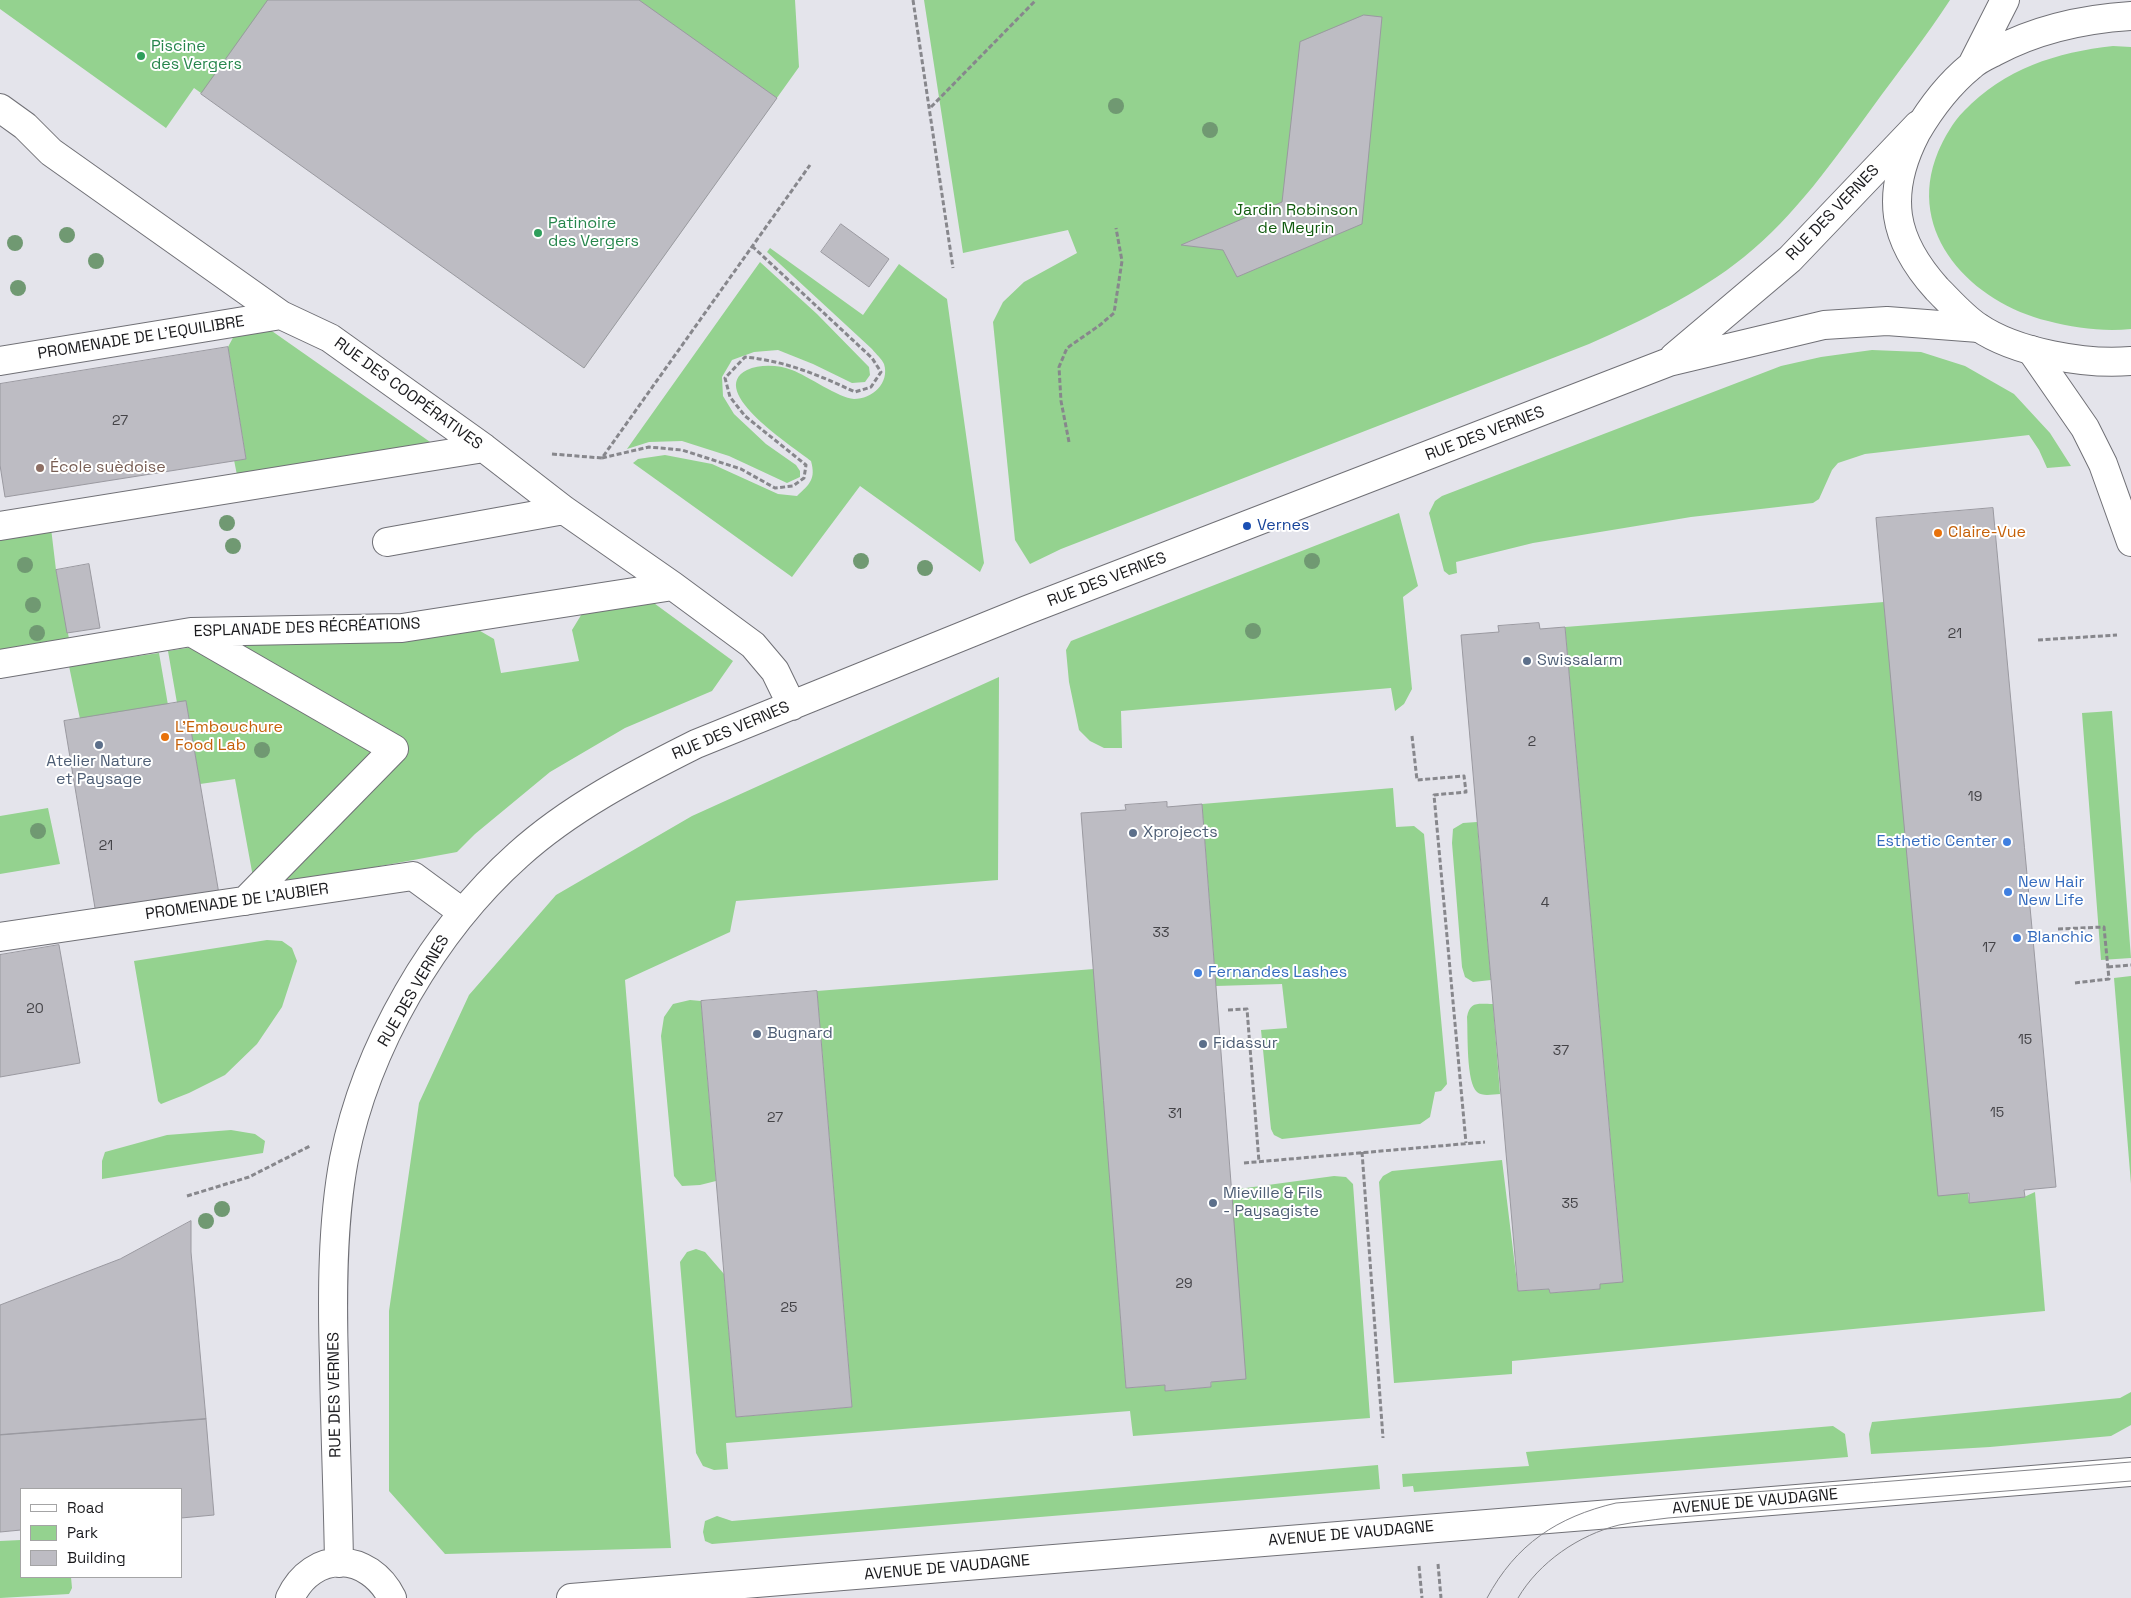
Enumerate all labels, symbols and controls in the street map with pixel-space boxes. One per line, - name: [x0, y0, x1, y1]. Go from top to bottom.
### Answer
- place label: Piscine des Vergers: [151, 37, 242, 75]
- marker: Piscine des Vergers: [135, 50, 147, 62]
- street label: RUE DES VERNES: [1782, 161, 1884, 265]
- park label: Jardin Robinson de Meyrin: [1234, 201, 1358, 239]
- place label: Patinoire des Vergers: [548, 214, 639, 252]
- marker: Patinoire des Vergers: [532, 227, 544, 239]
- street label: PROMENADE DE L'EQUILIBRE: [36, 312, 246, 364]
- street label: RUE DES COOPÉRATIVES: [330, 334, 486, 454]
- street label: RUE DES VERNES: [1423, 402, 1547, 466]
- house number: 27: [112, 413, 128, 429]
- place label: École suèdoise: [50, 458, 166, 478]
- marker: École suèdoise: [34, 462, 46, 474]
- place label: Vernes: [1257, 516, 1310, 536]
- marker: Vernes: [1241, 520, 1253, 532]
- place label: Claire-Vue: [1948, 523, 2026, 543]
- marker: Claire-Vue: [1932, 527, 1944, 539]
- street label: RUE DES VERNES: [1045, 548, 1169, 612]
- street label: ESPLANADE DES RÉCRÉATIONS: [193, 614, 421, 642]
- house number: 21: [1948, 626, 1962, 642]
- place label: Swissalarm: [1537, 651, 1622, 671]
- marker: Swissalarm: [1521, 655, 1533, 667]
- street label: RUE DES VERNES: [669, 698, 793, 764]
- place label: L'Embouchure Food Lab: [175, 718, 283, 756]
- marker: L'Embouchure Food Lab: [159, 731, 171, 743]
- house number: 2: [1528, 734, 1536, 750]
- marker: Atelier Nature et Paysage: [93, 739, 105, 751]
- place label: Atelier Nature et Paysage: [46, 752, 152, 790]
- house number: 19: [1968, 789, 1982, 805]
- place label: Xprojects: [1143, 823, 1218, 843]
- marker: Xprojects: [1127, 827, 1139, 839]
- place label: Esthetic Center: [1877, 832, 1997, 852]
- marker: Esthetic Center: [2001, 836, 2013, 848]
- house number: 21: [99, 838, 113, 854]
- place label: New Hair New Life: [2018, 873, 2085, 911]
- street label: PROMENADE DE L'AUBIER: [144, 880, 330, 924]
- marker: New Hair New Life: [2002, 886, 2014, 898]
- house number: 4: [1541, 895, 1549, 911]
- house number: 33: [1153, 925, 1169, 941]
- place label: Blanchic: [2027, 928, 2093, 948]
- street label: RUE DES VERNES: [374, 932, 454, 1050]
- marker: Blanchic: [2011, 932, 2023, 944]
- house number: 17: [1982, 940, 1996, 956]
- place label: Fernandes Lashes: [1208, 963, 1347, 983]
- marker: Fernandes Lashes: [1192, 967, 1204, 979]
- house number: 20: [26, 1001, 44, 1017]
- place label: Bugnard: [767, 1024, 833, 1044]
- marker: Bugnard: [751, 1028, 763, 1040]
- house number: 15: [2018, 1032, 2032, 1048]
- place label: Fidassur: [1213, 1034, 1278, 1054]
- marker: Fidassur: [1197, 1038, 1209, 1050]
- house number: 37: [1553, 1043, 1569, 1059]
- house number: 15: [1990, 1105, 2004, 1121]
- house number: 31: [1168, 1106, 1182, 1122]
- house number: 27: [767, 1110, 783, 1126]
- place label: Mieville & Fils - Paysagiste: [1223, 1184, 1323, 1222]
- house number: 35: [1562, 1196, 1578, 1212]
- marker: Mieville & Fils - Paysagiste: [1207, 1197, 1219, 1209]
- house number: 29: [1176, 1276, 1192, 1292]
- house number: 25: [781, 1300, 797, 1316]
- street label: RUE DES VERNES: [324, 1332, 346, 1458]
- street label: AVENUE DE VAUDAGNE: [1671, 1485, 1839, 1519]
- legend: [20, 1488, 182, 1578]
- text: Road: [67, 1498, 104, 1517]
- street label: AVENUE DE VAUDAGNE: [1267, 1517, 1435, 1551]
- text: Park: [67, 1523, 98, 1542]
- text: Building: [67, 1548, 126, 1567]
- street label: AVENUE DE VAUDAGNE: [863, 1551, 1031, 1585]

